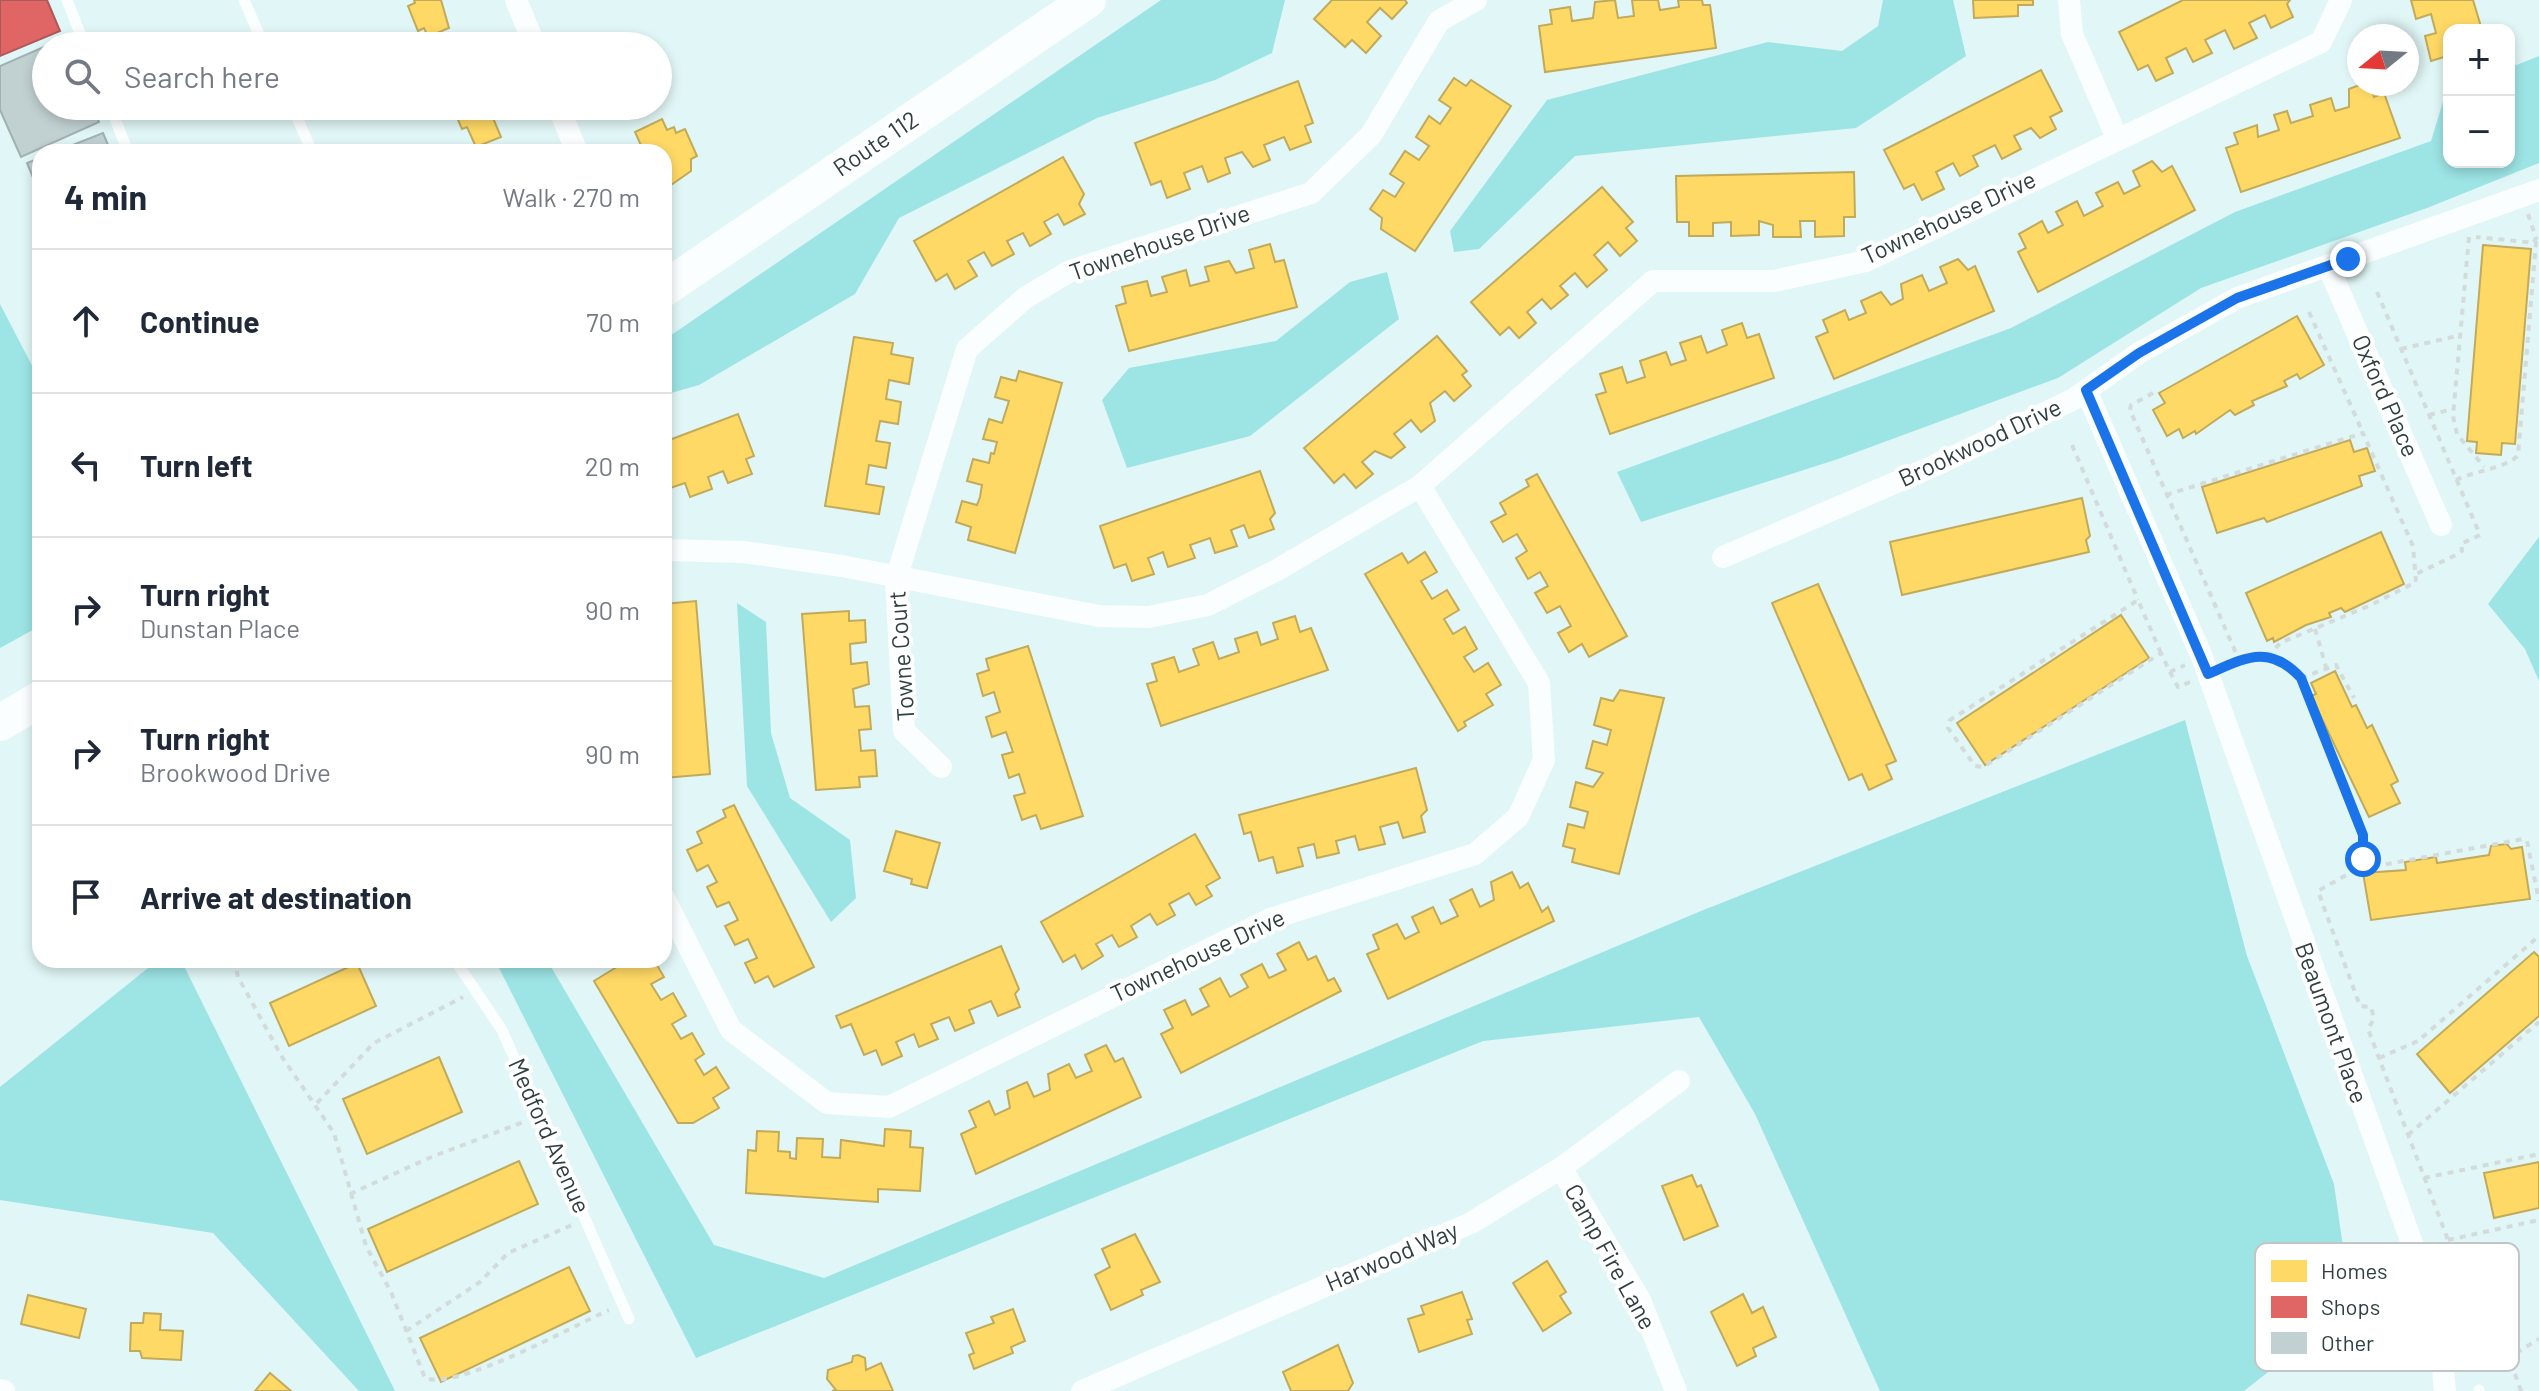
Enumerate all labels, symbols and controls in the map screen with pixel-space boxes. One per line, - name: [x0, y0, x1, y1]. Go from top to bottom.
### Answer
- north arrow: [2347, 24, 2419, 96]
- map controls: [2443, 24, 2515, 168]
- button: +: [2443, 24, 2515, 96]
- search box: [32, 32, 672, 120]
- icon: search: [60, 54, 104, 98]
- text: Search here: [124, 58, 280, 94]
- button: −: [2443, 96, 2515, 168]
- street label: Route 112: [827, 104, 923, 182]
- street label: Townehouse Drive: [1857, 164, 2040, 270]
- text: 4 min: [64, 176, 147, 217]
- text: Walk · 270 m: [503, 181, 640, 212]
- street label: Townehouse Drive: [1066, 197, 1253, 286]
- route end: [2330, 241, 2366, 277]
- icon: ahead: [64, 299, 108, 343]
- text: Continue: [140, 303, 260, 339]
- text: 70 m: [586, 306, 640, 337]
- street label: Oxford Place: [2347, 330, 2426, 461]
- street label: Brookwood Drive: [1893, 391, 2065, 492]
- icon: left: [64, 443, 108, 487]
- text: Turn left: [140, 447, 253, 483]
- text: 20 m: [585, 450, 640, 481]
- text: Turn right: [140, 576, 270, 612]
- icon: right: [64, 587, 108, 631]
- street label: Towne Court: [881, 590, 920, 722]
- text: 90 m: [585, 594, 640, 625]
- text: Dunstan Place: [140, 612, 300, 643]
- text: Turn right: [140, 720, 270, 756]
- icon: right: [64, 731, 108, 775]
- text: 90 m: [585, 738, 640, 769]
- text: Brookwood Drive: [140, 756, 331, 787]
- route start: [2345, 841, 2381, 877]
- icon: arrive: [64, 875, 108, 919]
- text: Arrive at destination: [140, 879, 412, 915]
- street label: Townehouse Drive: [1106, 902, 1289, 1008]
- street label: Beaumont Place: [2290, 938, 2375, 1107]
- street label: Medford Avenue: [503, 1054, 597, 1217]
- street label: Camp Fire Lane: [1559, 1178, 1663, 1334]
- street label: Harwood Way: [1321, 1215, 1462, 1297]
- legend: [2255, 1243, 2519, 1371]
- text: Homes: [2321, 1257, 2388, 1283]
- text: Shops: [2321, 1293, 2380, 1319]
- text: Other: [2321, 1329, 2374, 1355]

